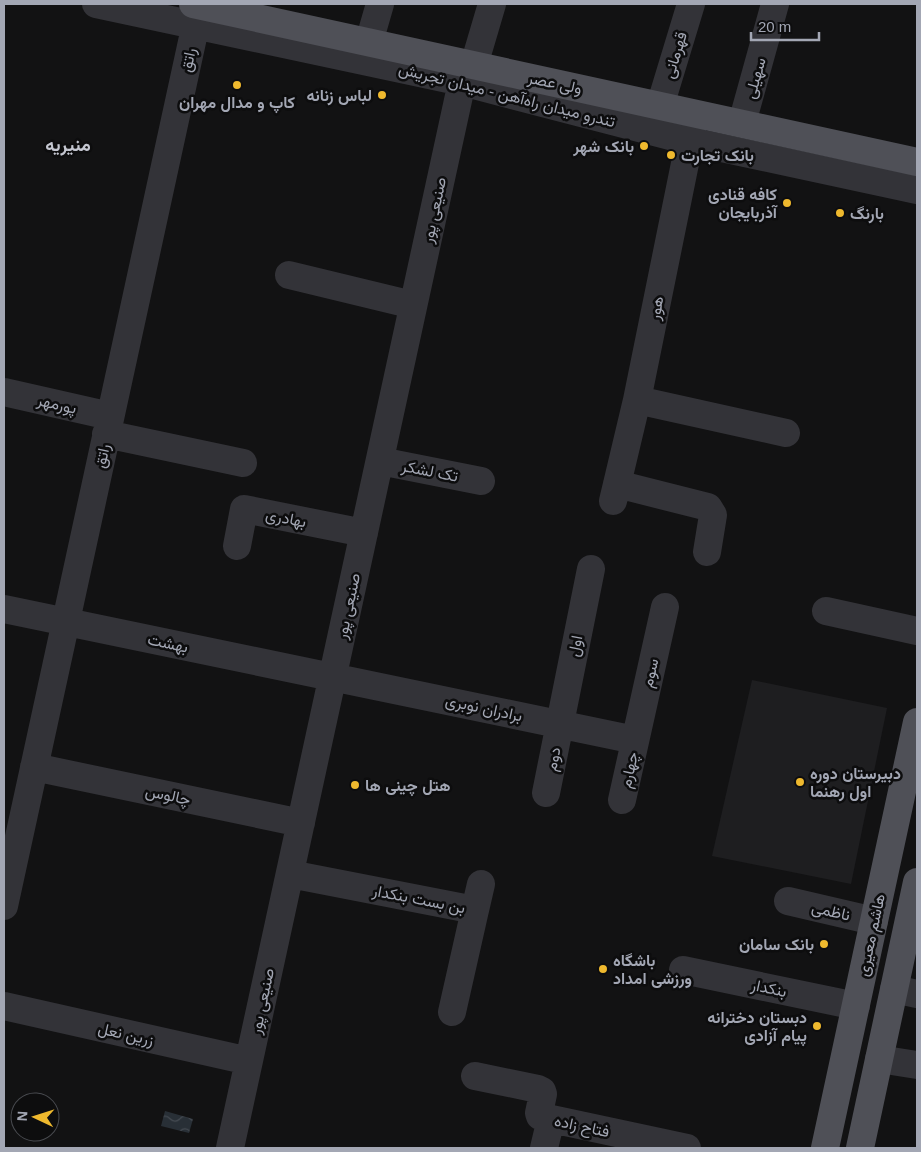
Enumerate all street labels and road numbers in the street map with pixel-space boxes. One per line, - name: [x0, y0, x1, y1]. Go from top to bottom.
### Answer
- street label: قهرمانی: [660, 30, 692, 81]
- street label: راتق: [177, 46, 201, 74]
- street label: سهیلی: [741, 56, 771, 101]
- street label: تندرو میدان راه‌آهن - میدان تجریش: [396, 60, 617, 132]
- street label: ولی عصر: [525, 69, 584, 99]
- street label: صنیعی پور: [419, 175, 452, 246]
- street label: هور: [645, 295, 669, 323]
- street label: پورمهر: [34, 391, 78, 420]
- street label: راتق: [91, 442, 115, 470]
- street label: تک لشکر: [399, 457, 460, 487]
- street label: بهادری: [264, 506, 308, 532]
- street label: صنیعی پور: [333, 571, 366, 642]
- street label: بهشت: [146, 630, 190, 658]
- street label: اول: [565, 634, 587, 658]
- street label: سوم: [638, 657, 664, 690]
- street label: برادران نوبری: [443, 692, 524, 726]
- street label: دوم: [542, 745, 566, 773]
- street label: چهارم: [617, 750, 644, 790]
- street label: چالوس: [143, 782, 192, 811]
- street label: بن بست بنکدار: [370, 881, 467, 918]
- street label: هاشم معیری: [854, 892, 890, 978]
- street label: ناظمی: [810, 898, 852, 926]
- street label: صنیعی پور: [247, 966, 280, 1037]
- street label: بنکدار: [748, 976, 788, 1002]
- street label: زرین نعل: [96, 1019, 156, 1051]
- street label: فتاح زاده: [552, 1112, 611, 1143]

